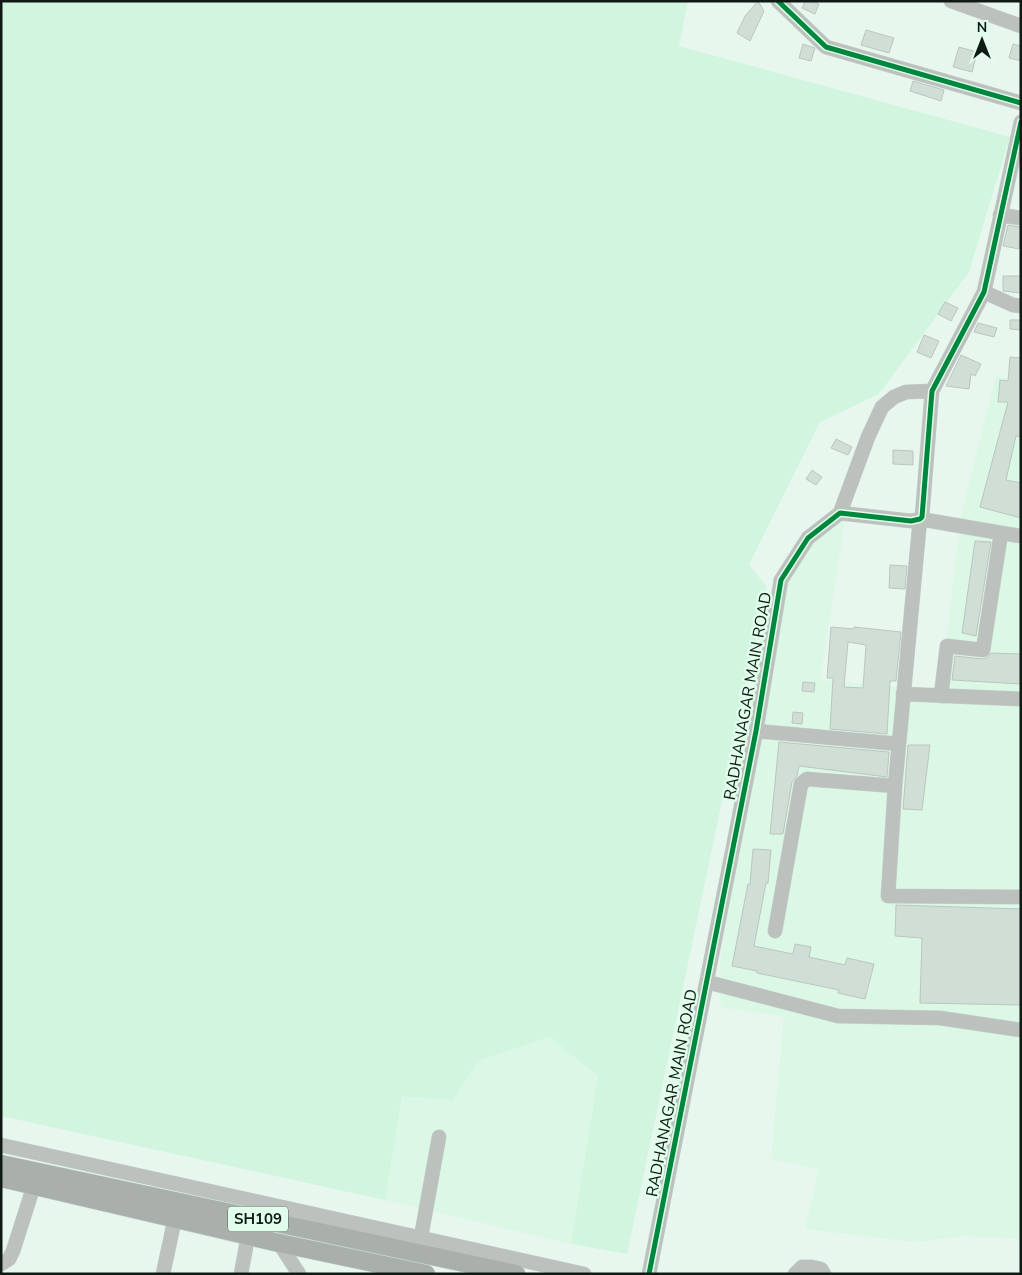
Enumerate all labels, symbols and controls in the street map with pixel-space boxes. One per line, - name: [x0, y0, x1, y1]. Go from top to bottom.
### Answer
- north arrow: [957, 15, 1007, 65]
- text: N: [977, 18, 987, 37]
- street label: RADHANAGAR MAIN ROAD: [719, 590, 777, 802]
- street label: RADHANAGAR MAIN ROAD: [641, 987, 703, 1199]
- road number: SH109: [228, 1206, 288, 1232]

